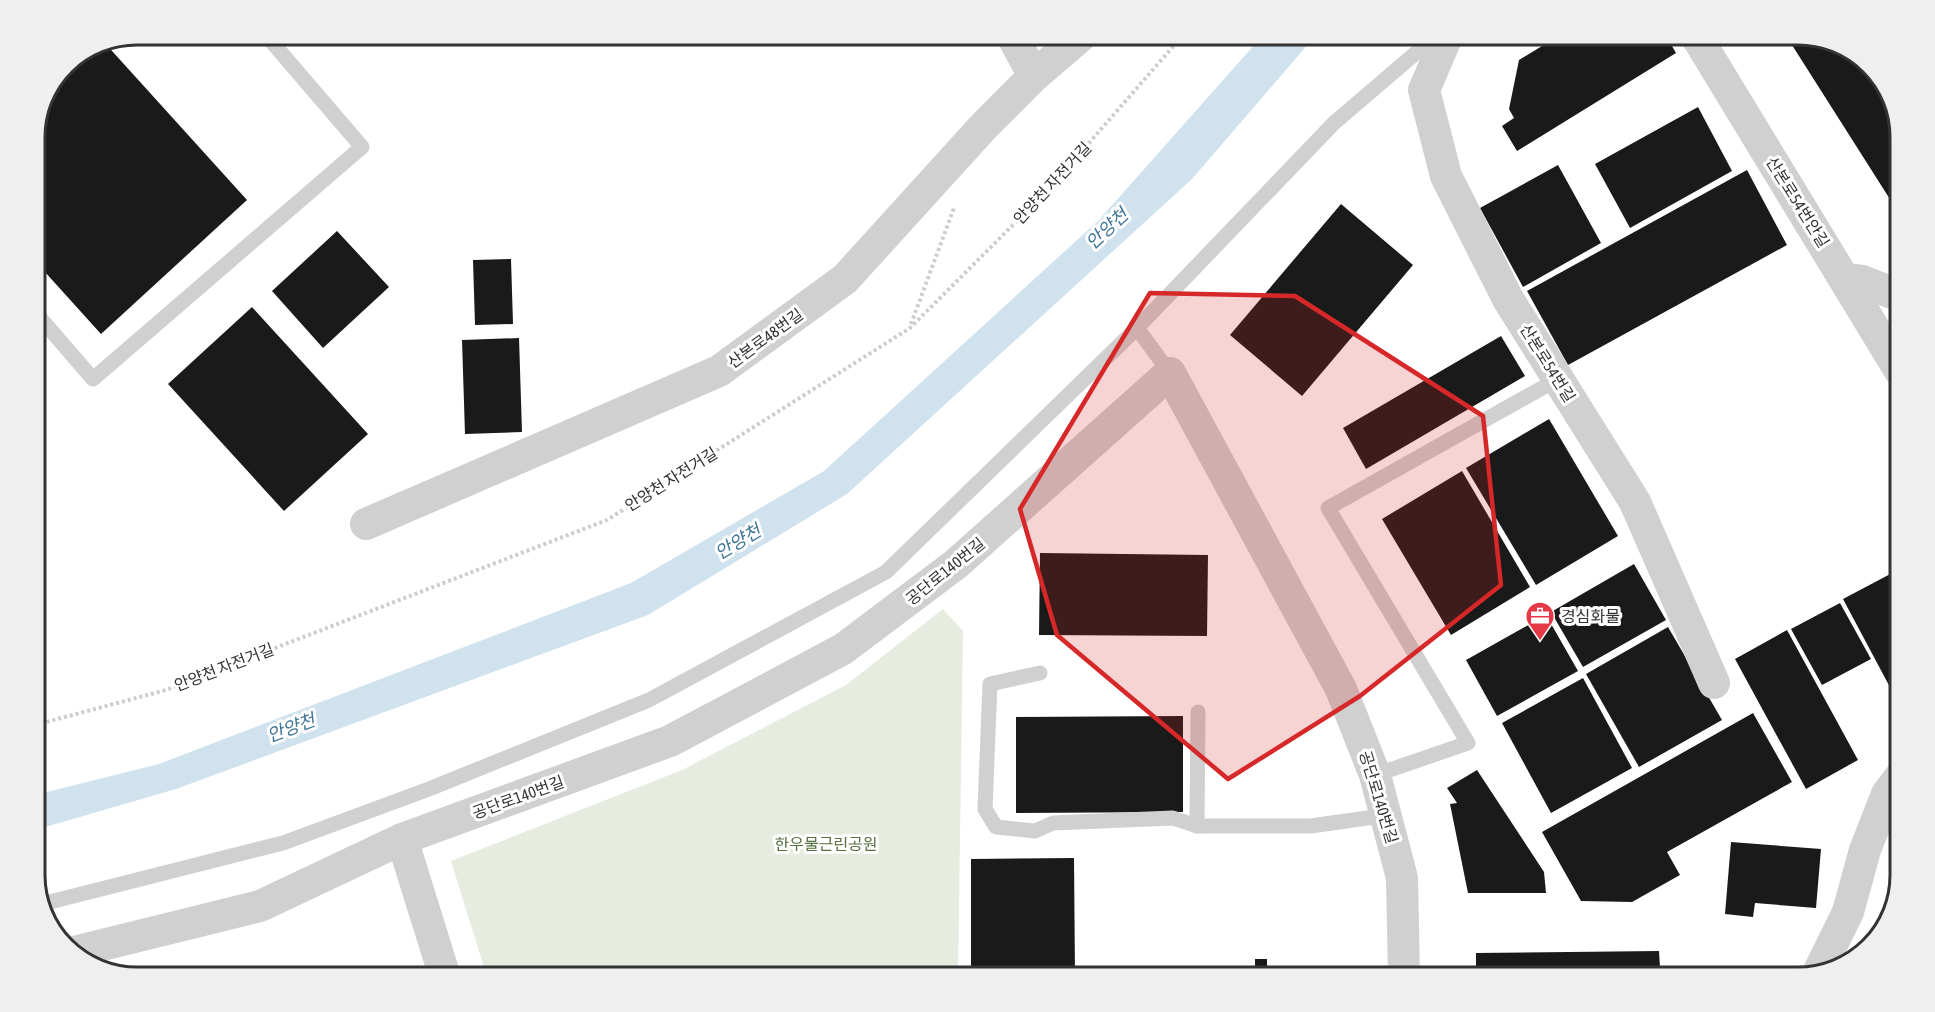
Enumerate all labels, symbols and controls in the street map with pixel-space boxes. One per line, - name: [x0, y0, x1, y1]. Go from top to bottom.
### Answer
- street label: 안양천 자전거길: [1010, 138, 1094, 228]
- street label: 산본로54번안길: [1763, 153, 1833, 251]
- water label: 안양천: [1081, 202, 1134, 253]
- street label: 산본로48번길: [724, 305, 806, 371]
- street label: 산본로54번길: [1517, 321, 1579, 405]
- street label: 안양천 자전거길: [622, 443, 720, 515]
- water label: 안양천: [711, 519, 767, 563]
- street label: 공단로140번길: [902, 534, 988, 608]
- office icon: 경심화물: [1524, 600, 1556, 642]
- place label: 경심화물: [1561, 607, 1620, 625]
- street label: 안양천 자전거길: [172, 640, 276, 694]
- water label: 안양천: [264, 708, 320, 746]
- street label: 공단로140번길: [1356, 748, 1402, 846]
- street label: 공단로140번길: [470, 772, 566, 822]
- park label: 한우물근린공원: [774, 835, 878, 853]

